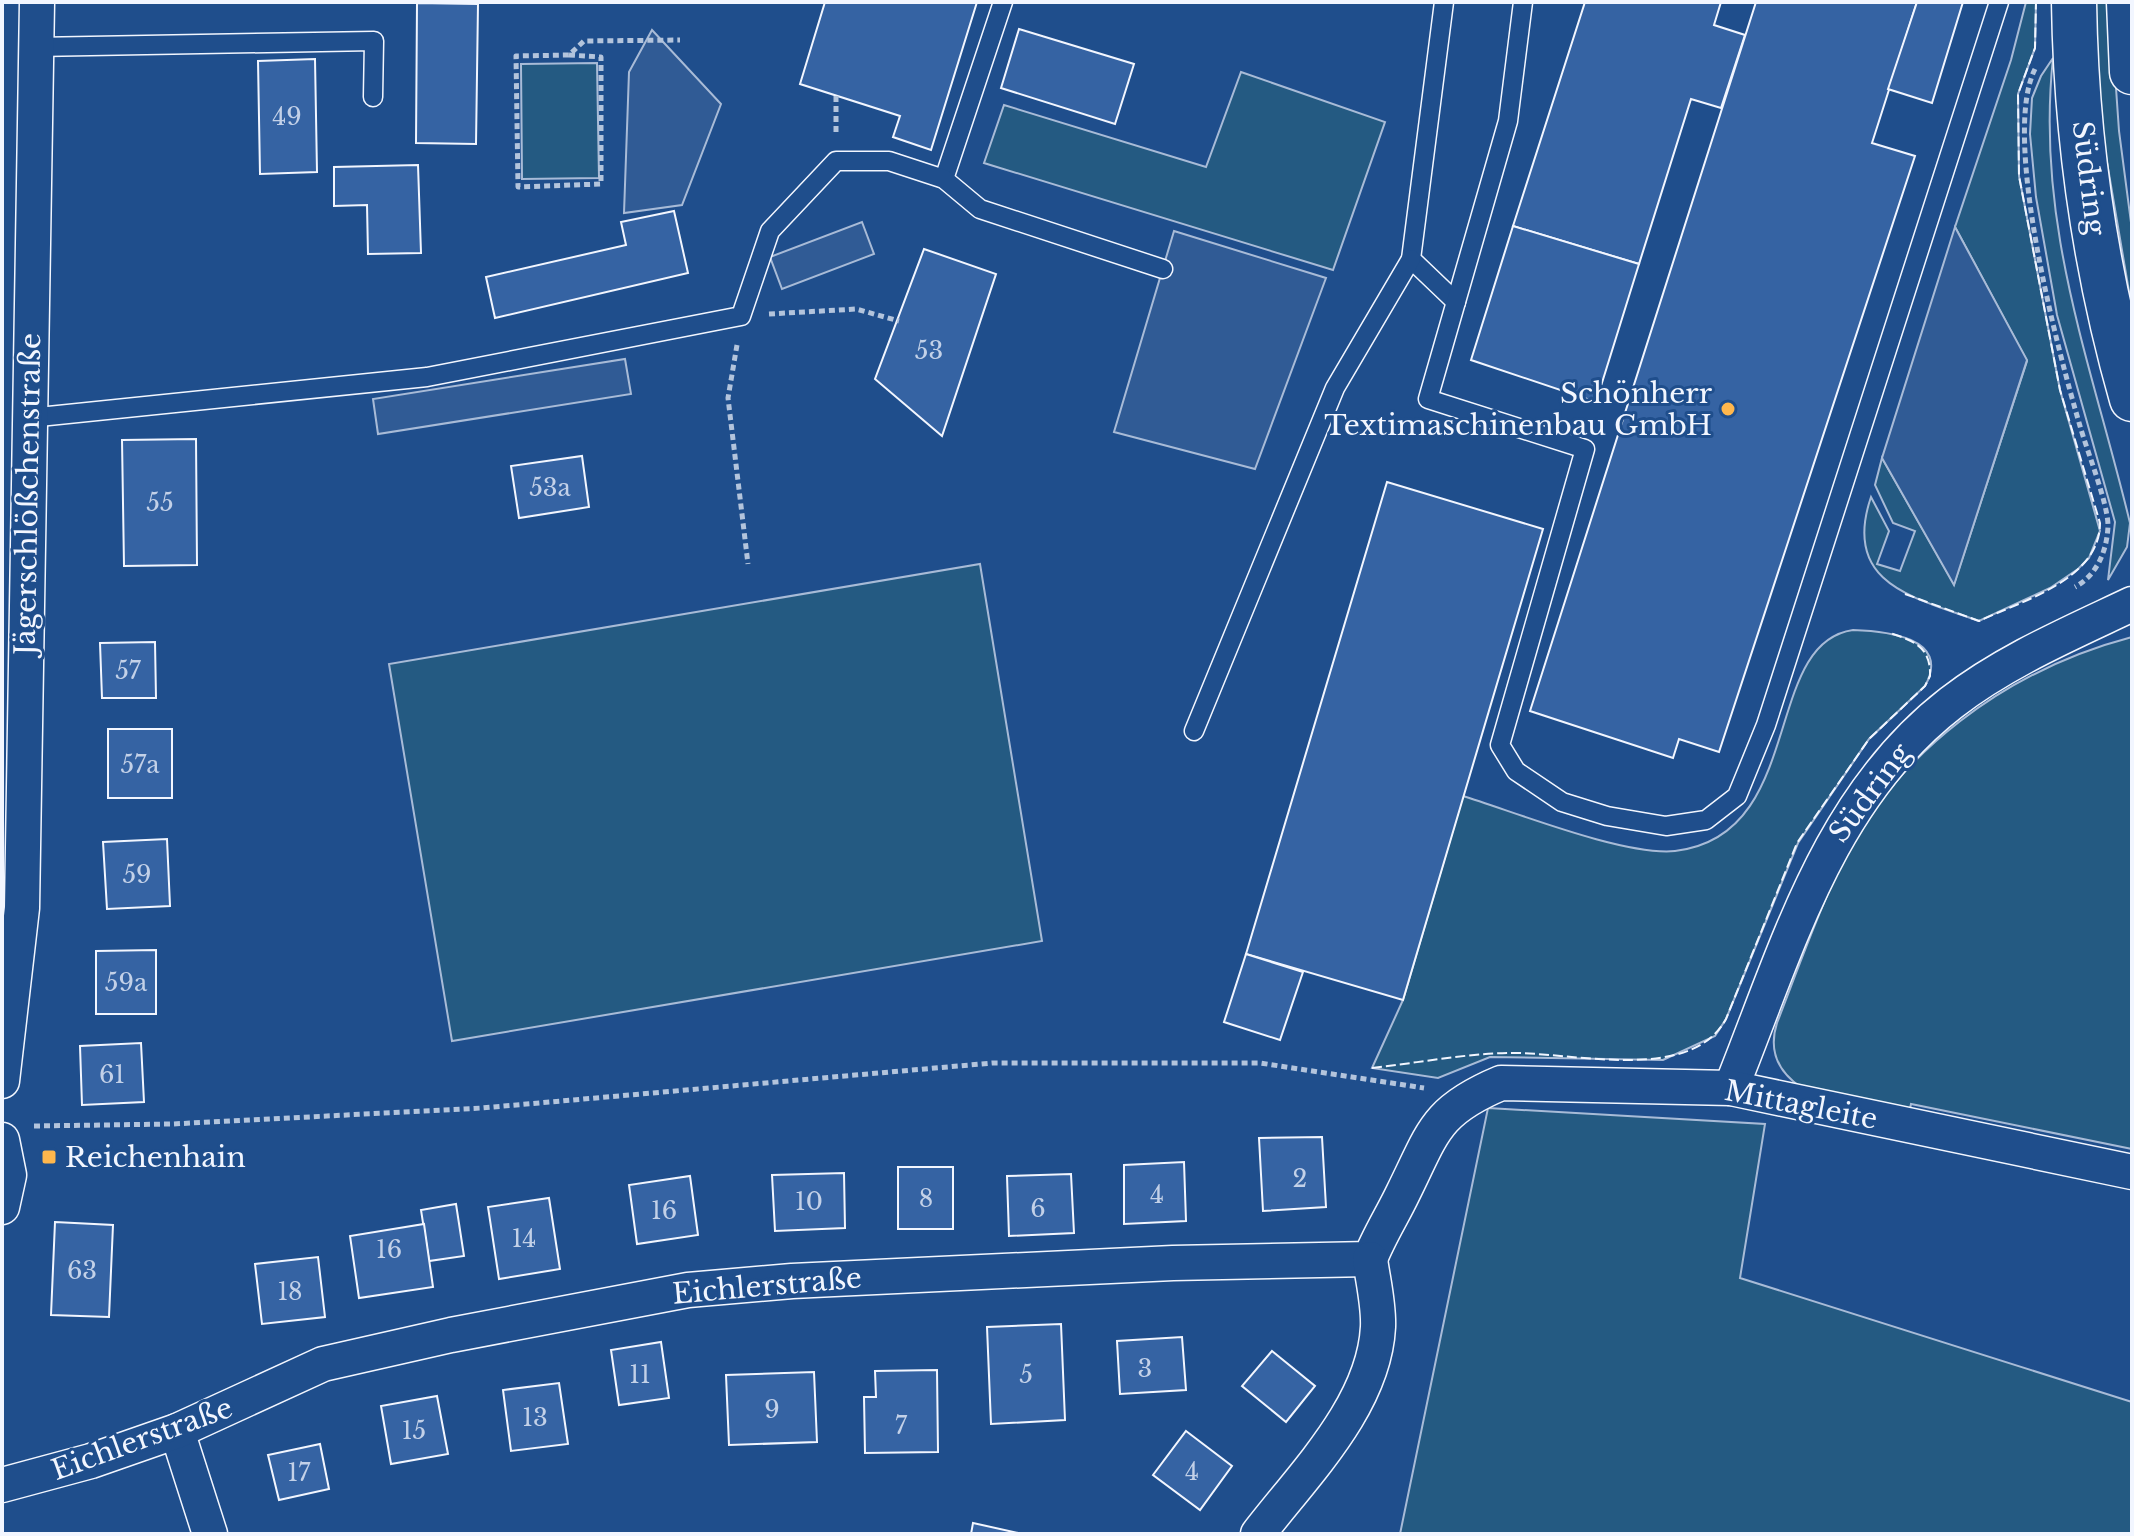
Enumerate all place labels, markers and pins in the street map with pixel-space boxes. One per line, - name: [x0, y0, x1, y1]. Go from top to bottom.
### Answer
- place label: Schönherr Textimaschinenbau GmbH: [1324, 376, 1713, 443]
- marker: Schönherr Textimaschinenbau GmbH: [1719, 400, 1737, 418]
- place label: Reichenhain: [65, 1140, 246, 1175]
- marker: Reichenhain: [40, 1148, 58, 1166]

